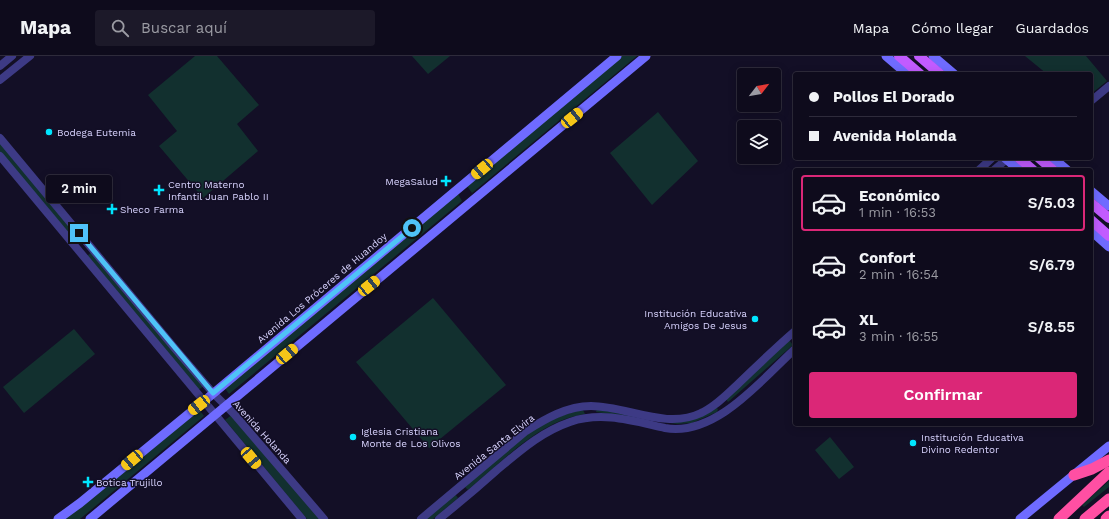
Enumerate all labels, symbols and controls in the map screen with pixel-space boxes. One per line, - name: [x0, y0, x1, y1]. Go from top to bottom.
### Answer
- search box: [95, 10, 375, 46]
- text: Mapa: [20, 16, 71, 39]
- icon: search: [109, 17, 131, 39]
- text: Buscar aquí: [141, 19, 227, 37]
- text: Mapa: [853, 20, 889, 36]
- text: Cómo llegar: [911, 20, 994, 36]
- text: Guardados: [1016, 20, 1089, 36]
- north arrow: [737, 68, 781, 112]
- map controls: [737, 68, 781, 164]
- text: Pollos El Dorado: [833, 88, 954, 106]
- car: [559, 106, 585, 130]
- button: layers: [737, 120, 781, 164]
- marker: Bodega Eutemia: [44, 127, 54, 137]
- place label: Bodega Eutemia: [57, 127, 136, 138]
- text: Avenida Holanda: [833, 127, 956, 145]
- car: [469, 157, 495, 181]
- callout: 2 min: [46, 175, 112, 203]
- place label: MegaSalud: [385, 176, 438, 187]
- marker: MegaSalud: [441, 176, 451, 186]
- place label: Centro Materno Infantil Juan Pablo II: [168, 179, 269, 202]
- text: 2 min: [61, 181, 97, 196]
- marker: Centro Materno Infantil Juan Pablo II: [153, 184, 165, 196]
- icon: car: [811, 185, 847, 221]
- text: Económico: [859, 187, 940, 205]
- text: S/5.03: [1028, 194, 1075, 212]
- marker: Sheco Farma: [107, 204, 117, 214]
- place label: Sheco Farma: [120, 204, 184, 215]
- text: 1 min · 16:53: [859, 205, 936, 220]
- route start: [403, 219, 421, 237]
- route end: [70, 224, 88, 242]
- street label: Avenida Los Próceres de Huandoy: [255, 230, 390, 345]
- icon: car: [811, 247, 847, 283]
- text: Confort: [859, 249, 915, 267]
- text: S/6.79: [1029, 256, 1075, 274]
- text: 2 min · 16:54: [859, 267, 939, 282]
- car: [356, 274, 382, 298]
- place label: Institución Educativa Amigos De Jesus: [644, 308, 747, 331]
- icon: car: [811, 309, 847, 345]
- text: XL: [859, 311, 878, 329]
- marker: Institución Educativa Amigos De Jesus: [750, 314, 760, 324]
- text: S/8.55: [1028, 318, 1075, 336]
- text: 3 min · 16:55: [859, 329, 938, 344]
- car: [274, 342, 300, 366]
- button: Confirmar: [809, 372, 1077, 418]
- car: [186, 393, 212, 417]
- street label: Avenida Holanda: [231, 398, 294, 466]
- street label: Avenida Santa Elvira: [452, 412, 537, 482]
- place label: Iglesia Cristiana Monte de Los Olivos: [361, 426, 461, 449]
- marker: Iglesia Cristiana Monte de Los Olivos: [348, 432, 358, 442]
- place label: Institución Educativa Divino Redentor: [921, 432, 1024, 455]
- marker: Institución Educativa Divino Redentor: [908, 438, 918, 448]
- car: [239, 445, 263, 471]
- car: [119, 448, 145, 472]
- marker: Botica Trujillo: [83, 477, 93, 487]
- place label: Botica Trujillo: [96, 477, 163, 488]

